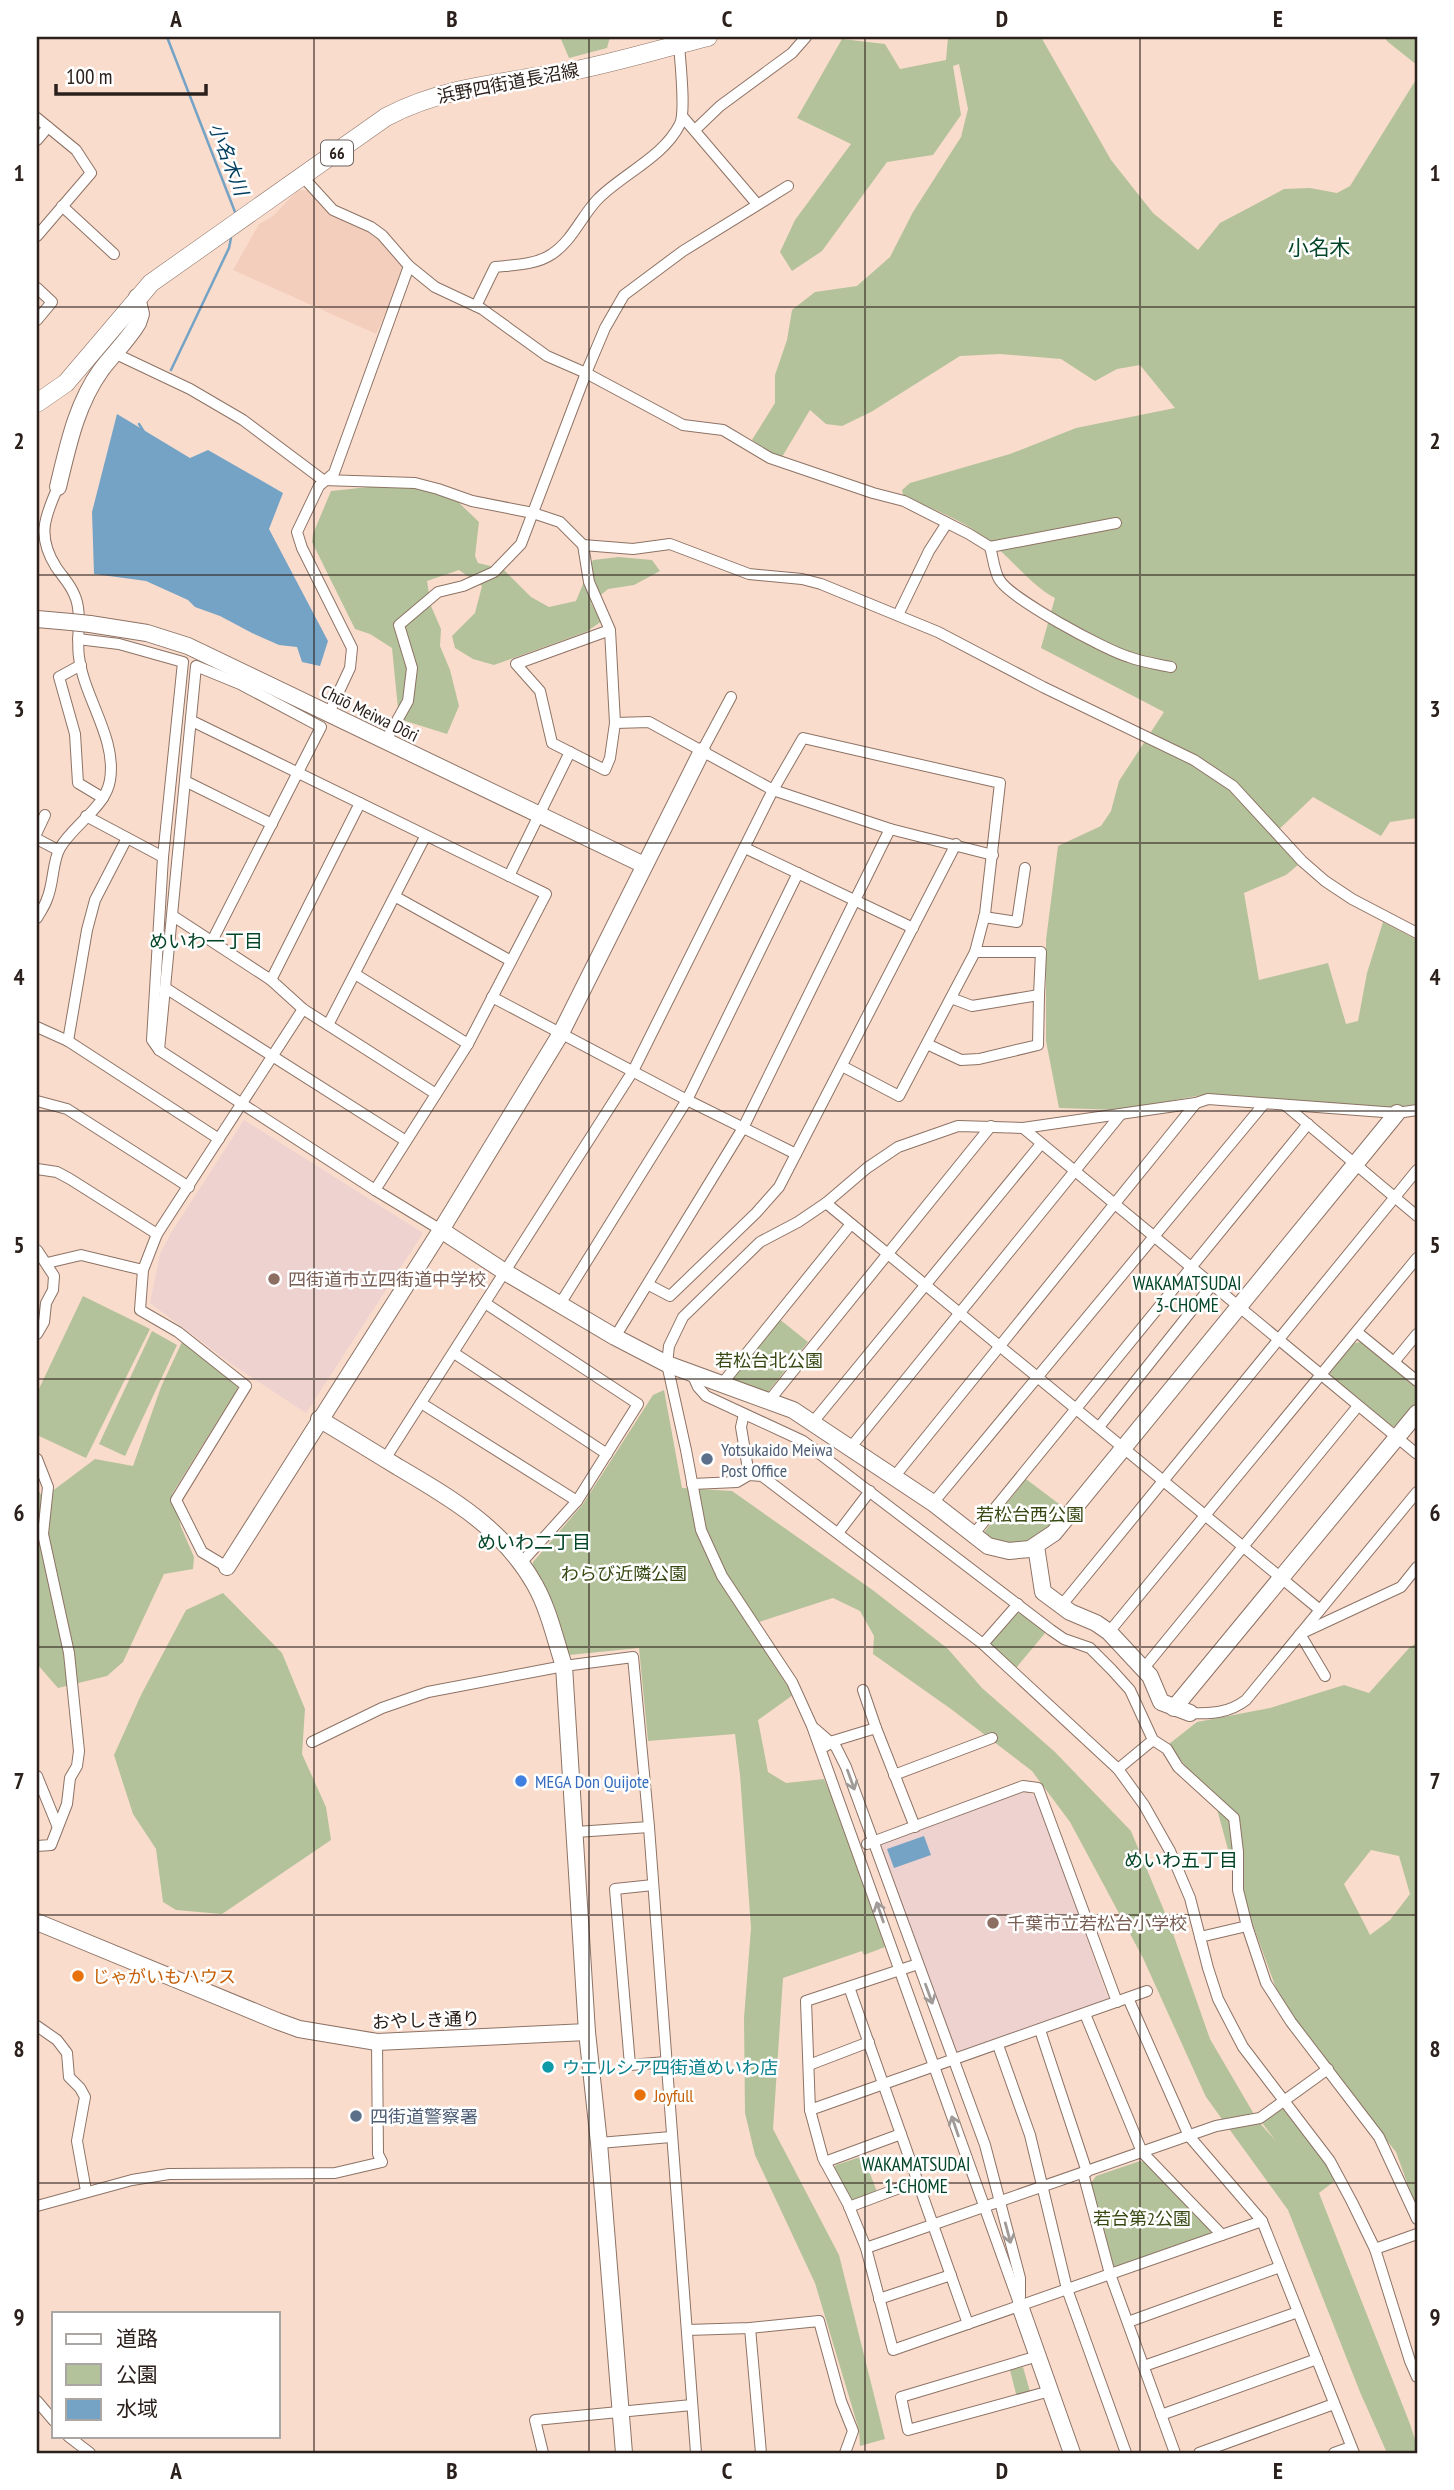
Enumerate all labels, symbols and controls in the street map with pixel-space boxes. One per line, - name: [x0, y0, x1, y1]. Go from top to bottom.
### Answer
- text: A: [169, 4, 182, 33]
- text: B: [446, 4, 458, 33]
- text: C: [722, 4, 733, 33]
- text: D: [996, 4, 1008, 33]
- text: E: [1273, 4, 1283, 33]
- scale bar: [56, 52, 206, 96]
- street label: 浜野四街道長沼線: [435, 58, 581, 108]
- text: 100 m: [66, 63, 112, 90]
- water label: 小名木川: [204, 119, 255, 201]
- road number: 66: [321, 140, 353, 166]
- text: 1: [14, 158, 25, 187]
- text: 1: [1430, 158, 1441, 187]
- district label: 小名木: [1288, 234, 1351, 261]
- text: 2: [14, 426, 25, 455]
- text: 2: [1430, 426, 1441, 455]
- street label: Chūō Meiwa Dōri: [317, 679, 423, 747]
- text: 3: [14, 694, 25, 723]
- text: 3: [1430, 694, 1441, 723]
- district label: めいわ一丁目: [149, 929, 263, 953]
- text: 4: [14, 962, 25, 991]
- text: 4: [1430, 962, 1441, 991]
- text: 5: [14, 1230, 25, 1259]
- text: 5: [1430, 1230, 1441, 1259]
- place label: 四街道市立四街道中学校: [288, 1268, 486, 1291]
- marker: 四街道市立四街道中学校: [266, 1271, 282, 1287]
- district label: WAKAMATSUDAI 3-CHOME: [1133, 1271, 1241, 1317]
- park label: 若松台北公園: [715, 1349, 823, 1372]
- place label: Yotsukaido Meiwa Post Office: [721, 1438, 833, 1482]
- marker: Yotsukaido Meiwa Post Office: [699, 1451, 715, 1467]
- text: 6: [14, 1498, 25, 1527]
- text: 6: [1430, 1498, 1441, 1527]
- park label: 若松台西公園: [976, 1503, 1084, 1526]
- district label: めいわ二丁目: [477, 1530, 591, 1554]
- park label: わらび近隣公園: [561, 1562, 687, 1585]
- text: 7: [14, 1766, 25, 1795]
- text: 7: [1430, 1766, 1441, 1795]
- one-way arrow: [846, 1769, 858, 1791]
- place label: MEGA Don Quijote: [535, 1770, 649, 1793]
- marker: MEGA Don Quijote: [513, 1773, 529, 1789]
- district label: めいわ五丁目: [1124, 1848, 1238, 1872]
- one-way arrow: [873, 1901, 885, 1923]
- place label: 千葉市立若松台小学校: [1007, 1912, 1187, 1935]
- marker: 千葉市立若松台小学校: [985, 1915, 1001, 1931]
- place label: じゃがいもハウス: [92, 1965, 236, 1988]
- marker: じゃがいもハウス: [70, 1968, 86, 1984]
- one-way arrow: [924, 1982, 936, 2004]
- street label: おやしき通り: [372, 2007, 480, 2033]
- text: 8: [14, 2034, 25, 2063]
- text: 8: [1430, 2034, 1441, 2063]
- place label: ウエルシア四街道めいわ店: [562, 2056, 778, 2079]
- marker: ウエルシア四街道めいわ店: [540, 2059, 556, 2075]
- place label: Joyfull: [653, 2084, 694, 2107]
- marker: Joyfull: [632, 2087, 648, 2103]
- place label: 四街道警察署: [370, 2105, 478, 2128]
- marker: 四街道警察署: [348, 2108, 364, 2124]
- one-way arrow: [948, 2116, 960, 2138]
- district label: WAKAMATSUDAI 1-CHOME: [862, 2152, 970, 2198]
- park label: 若台第2公園: [1093, 2207, 1191, 2230]
- one-way arrow: [1002, 2221, 1015, 2244]
- text: 9: [14, 2302, 25, 2331]
- text: 9: [1430, 2302, 1441, 2331]
- legend: [52, 2312, 280, 2438]
- text: 道路: [116, 2325, 158, 2352]
- text: 公園: [116, 2361, 158, 2388]
- text: 水域: [116, 2395, 158, 2422]
- text: A: [169, 2456, 182, 2485]
- text: B: [446, 2456, 458, 2485]
- text: C: [722, 2456, 733, 2485]
- text: D: [996, 2456, 1008, 2485]
- text: E: [1273, 2456, 1283, 2485]

